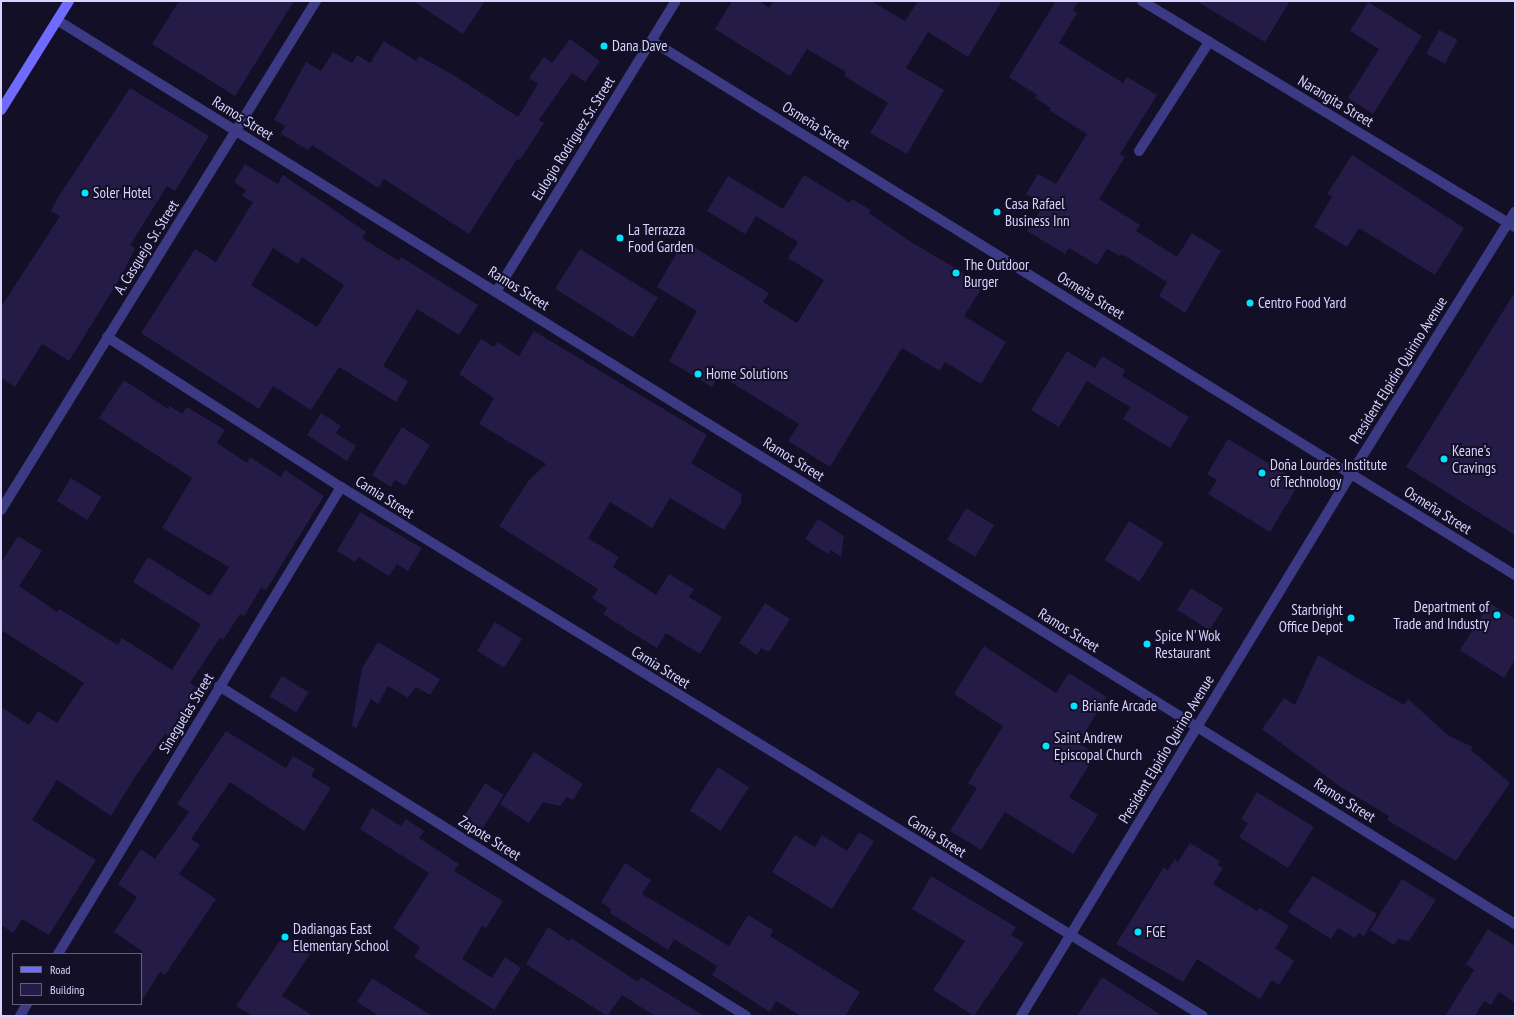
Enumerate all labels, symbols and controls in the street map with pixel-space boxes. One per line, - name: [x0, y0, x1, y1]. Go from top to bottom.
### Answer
- place label: Dana Dave: [612, 37, 668, 55]
- marker: Dana Dave: [599, 41, 609, 51]
- street label: Narangita Street: [1295, 71, 1377, 131]
- street label: Eulogio Rodriguez Sr. Street: [527, 72, 619, 204]
- street label: Ramos Street: [209, 92, 277, 144]
- street label: Osmeña Street: [779, 97, 853, 153]
- place label: Soler Hotel: [93, 184, 151, 202]
- marker: Soler Hotel: [80, 188, 90, 198]
- place label: Casa Rafael Business Inn: [1005, 194, 1070, 229]
- street label: A. Casquejo Sr. Street: [109, 196, 183, 298]
- marker: Casa Rafael Business Inn: [992, 207, 1002, 217]
- place label: La Terrazza Food Garden: [628, 220, 694, 255]
- marker: La Terrazza Food Garden: [615, 233, 625, 243]
- place label: The Outdoor Burger: [964, 255, 1029, 290]
- street label: Ramos Street: [485, 262, 553, 314]
- street label: Osmeña Street: [1054, 267, 1128, 323]
- marker: The Outdoor Burger: [951, 268, 961, 278]
- street label: President Elpidio Quirino Avenue: [1345, 293, 1451, 447]
- place label: Centro Food Yard: [1258, 294, 1347, 312]
- marker: Centro Food Yard: [1245, 298, 1255, 308]
- place label: Home Solutions: [706, 365, 788, 383]
- marker: Home Solutions: [693, 369, 703, 379]
- street label: Ramos Street: [760, 433, 828, 485]
- place label: Keane's Cravings: [1452, 441, 1496, 476]
- marker: Keane's Cravings: [1439, 454, 1449, 464]
- place label: Doña Lourdes Institute of Technology: [1270, 455, 1387, 490]
- marker: Doña Lourdes Institute of Technology: [1257, 468, 1267, 478]
- street label: Camia Street: [352, 472, 418, 522]
- street label: Osmeña Street: [1401, 482, 1475, 538]
- place label: Department of Trade and Industry: [1393, 597, 1489, 632]
- place label: Starbright Office Depot: [1279, 600, 1343, 635]
- street label: Ramos Street: [1035, 604, 1103, 656]
- marker: Department of Trade and Industry: [1492, 610, 1502, 620]
- marker: Starbright Office Depot: [1346, 613, 1356, 623]
- place label: Spice N' Wok Restaurant: [1155, 626, 1221, 661]
- marker: Spice N' Wok Restaurant: [1142, 639, 1152, 649]
- street label: Camia Street: [628, 642, 694, 692]
- street label: Sineguelas Street: [155, 670, 217, 756]
- street label: President Elpidio Quirino Avenue: [1114, 671, 1218, 827]
- place label: Brianfe Arcade: [1082, 697, 1157, 715]
- marker: Brianfe Arcade: [1069, 701, 1079, 711]
- place label: Saint Andrew Episcopal Church: [1054, 728, 1142, 763]
- marker: Saint Andrew Episcopal Church: [1041, 741, 1051, 751]
- street label: Ramos Street: [1311, 774, 1379, 826]
- street label: Camia Street: [904, 811, 970, 861]
- street label: Zapote Street: [456, 812, 524, 864]
- place label: Dadiangas East Elementary School: [293, 919, 390, 954]
- place label: FGE: [1146, 923, 1166, 941]
- marker: FGE: [1133, 927, 1143, 937]
- marker: Dadiangas East Elementary School: [280, 932, 290, 942]
- legend: [12, 953, 142, 1005]
- text: Road: [50, 962, 70, 977]
- text: Building: [50, 982, 85, 997]

